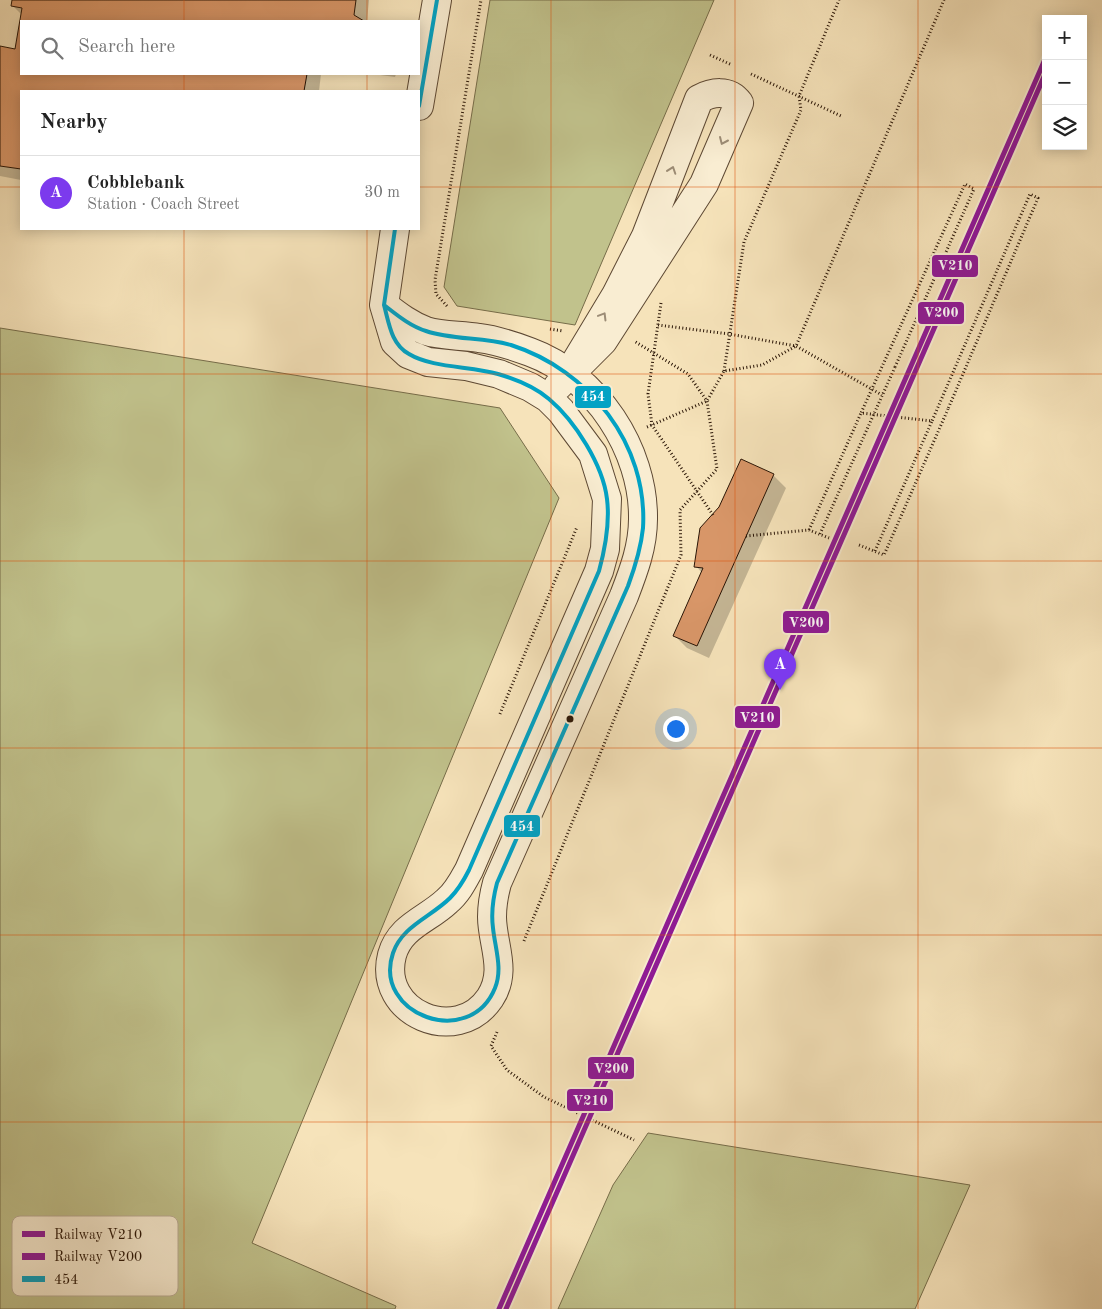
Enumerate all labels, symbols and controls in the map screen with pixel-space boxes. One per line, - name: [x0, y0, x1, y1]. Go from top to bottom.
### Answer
- map controls: [1042, 15, 1087, 150]
- button: +: [1042, 15, 1087, 60]
- search box: [20, 20, 420, 75]
- icon: search: [38, 34, 66, 62]
- text: Search here: [78, 38, 175, 57]
- button: −: [1042, 60, 1087, 105]
- button: layers: [1042, 105, 1087, 150]
- text: Nearby: [40, 112, 108, 133]
- one-way arrow: [718, 136, 729, 145]
- one-way arrow: [667, 166, 677, 174]
- text: Cobblebank: [87, 174, 185, 193]
- text: A: [50, 185, 62, 201]
- text: 30 m: [364, 185, 400, 201]
- text: Station · Coach Street: [87, 197, 239, 213]
- line badge: V210: [931, 254, 979, 278]
- text: V210: [937, 259, 973, 273]
- line badge: V200: [917, 301, 965, 325]
- text: V200: [923, 306, 959, 320]
- one-way arrow: [597, 313, 607, 322]
- line badge: 454: [574, 385, 612, 409]
- text: 454: [581, 390, 605, 404]
- line badge: V200: [782, 610, 830, 634]
- text: V200: [788, 616, 824, 630]
- pin: A: [764, 649, 796, 690]
- line badge: V210: [734, 705, 781, 729]
- text: V210: [739, 711, 775, 725]
- unlabelled marker: [565, 714, 575, 724]
- your location: [663, 716, 689, 742]
- line badge: 454: [503, 814, 541, 838]
- text: 454: [510, 820, 534, 834]
- line badge: V200: [587, 1056, 635, 1080]
- text: V200: [593, 1062, 629, 1076]
- line badge: V210: [566, 1088, 614, 1112]
- text: V210: [572, 1094, 608, 1108]
- legend: [12, 1216, 178, 1296]
- text: Railway V210: [54, 1228, 142, 1242]
- text: Railway V200: [54, 1250, 142, 1264]
- text: 454: [54, 1273, 78, 1287]

